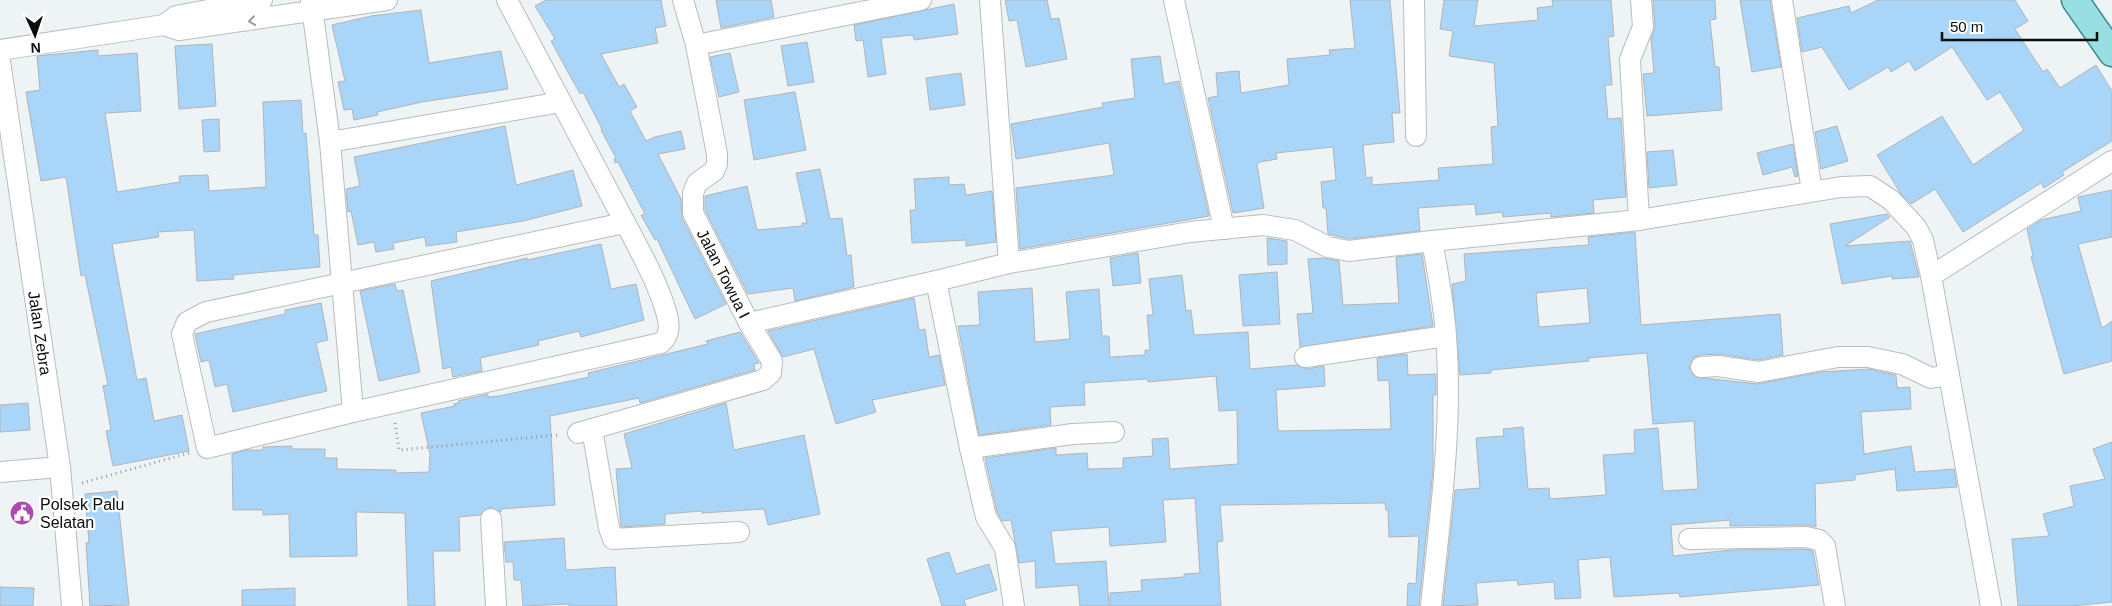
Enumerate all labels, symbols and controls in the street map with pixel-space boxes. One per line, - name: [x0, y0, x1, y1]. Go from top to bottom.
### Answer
- north arrow: [10, 10, 60, 60]
- scale bar: [1942, 10, 2097, 42]
- one-way arrow: [248, 15, 256, 25]
- text: 50 m: [1950, 18, 1983, 35]
- text: N: [30, 40, 41, 56]
- street label: Jalan Towua I: [694, 226, 753, 321]
- street label: Jalan Zebra: [25, 290, 54, 376]
- place label: Polsek Palu Selatan: [40, 496, 125, 531]
- public building icon: Polsek Palu Selatan: [9, 500, 35, 526]

